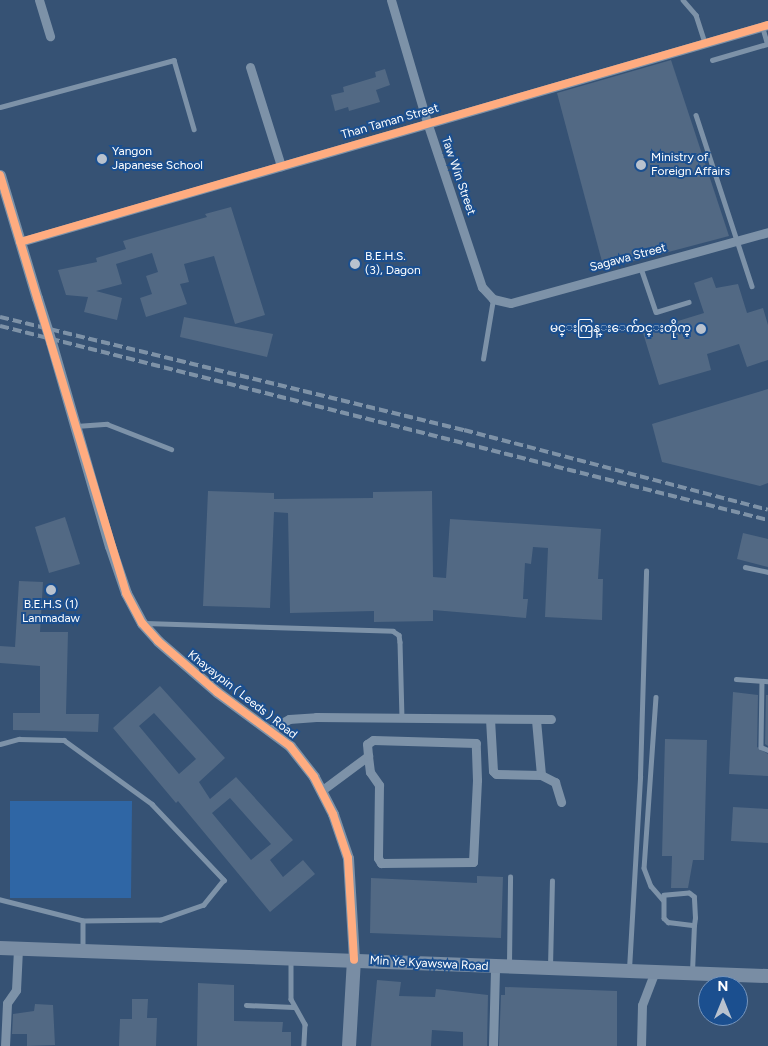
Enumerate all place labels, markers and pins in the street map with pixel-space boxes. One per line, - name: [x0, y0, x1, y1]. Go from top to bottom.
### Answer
- place label: Yangon Japanese School: [112, 145, 203, 173]
- place label: Ministry of Foreign Affairs: [651, 151, 730, 179]
- marker: Yangon Japanese School: [96, 153, 108, 165]
- marker: Ministry of Foreign Affairs: [635, 159, 647, 171]
- place label: B.E.H.S. (3), Dagon: [365, 250, 421, 278]
- marker: B.E.H.S. (3), Dagon: [349, 258, 361, 270]
- place label: မင္းကြန္းေက်ာင္းတိုက္: [550, 322, 691, 336]
- marker: မင္းကြန္းေက်ာင္းတိုက္: [695, 323, 707, 335]
- marker: B.E.H.S (1) Lanmadaw: [45, 584, 57, 596]
- place label: B.E.H.S (1) Lanmadaw: [22, 598, 80, 626]

